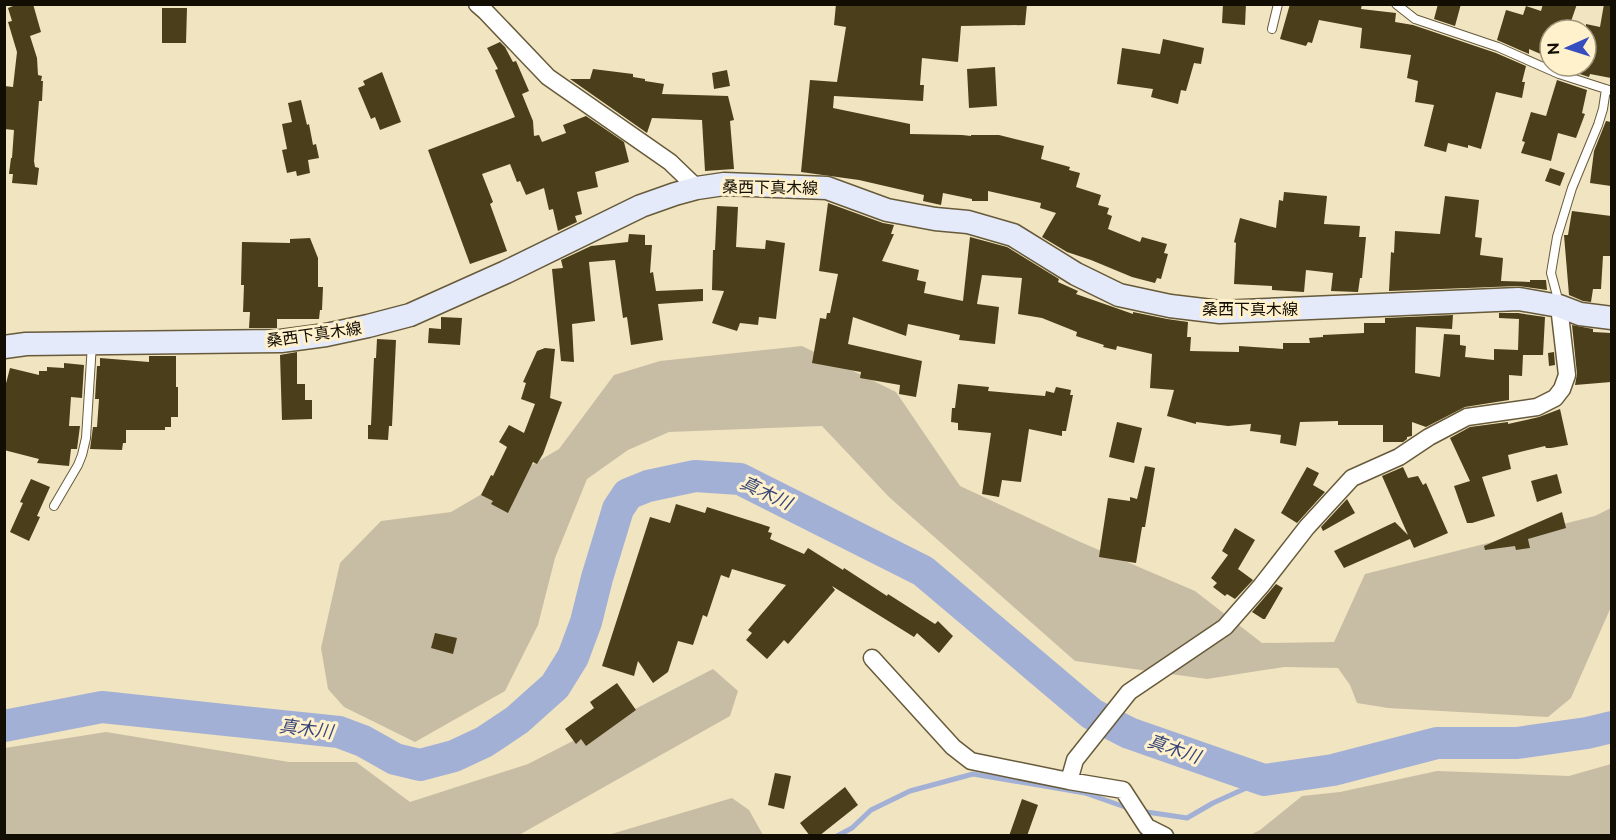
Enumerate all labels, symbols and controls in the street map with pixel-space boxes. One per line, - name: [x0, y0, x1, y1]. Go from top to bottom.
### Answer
- north arrow: [1538, 18, 1598, 78]
- text: N: [1544, 42, 1563, 55]
- street label: 桑西下真木線: [722, 177, 818, 198]
- street label: 桑西下真木線: [1202, 300, 1298, 319]
- street label: 桑西下真木線: [265, 318, 363, 351]
- water label: 真木川: [737, 472, 797, 514]
- water label: 真木川: [278, 715, 336, 742]
- water label: 真木川: [1145, 730, 1205, 768]

